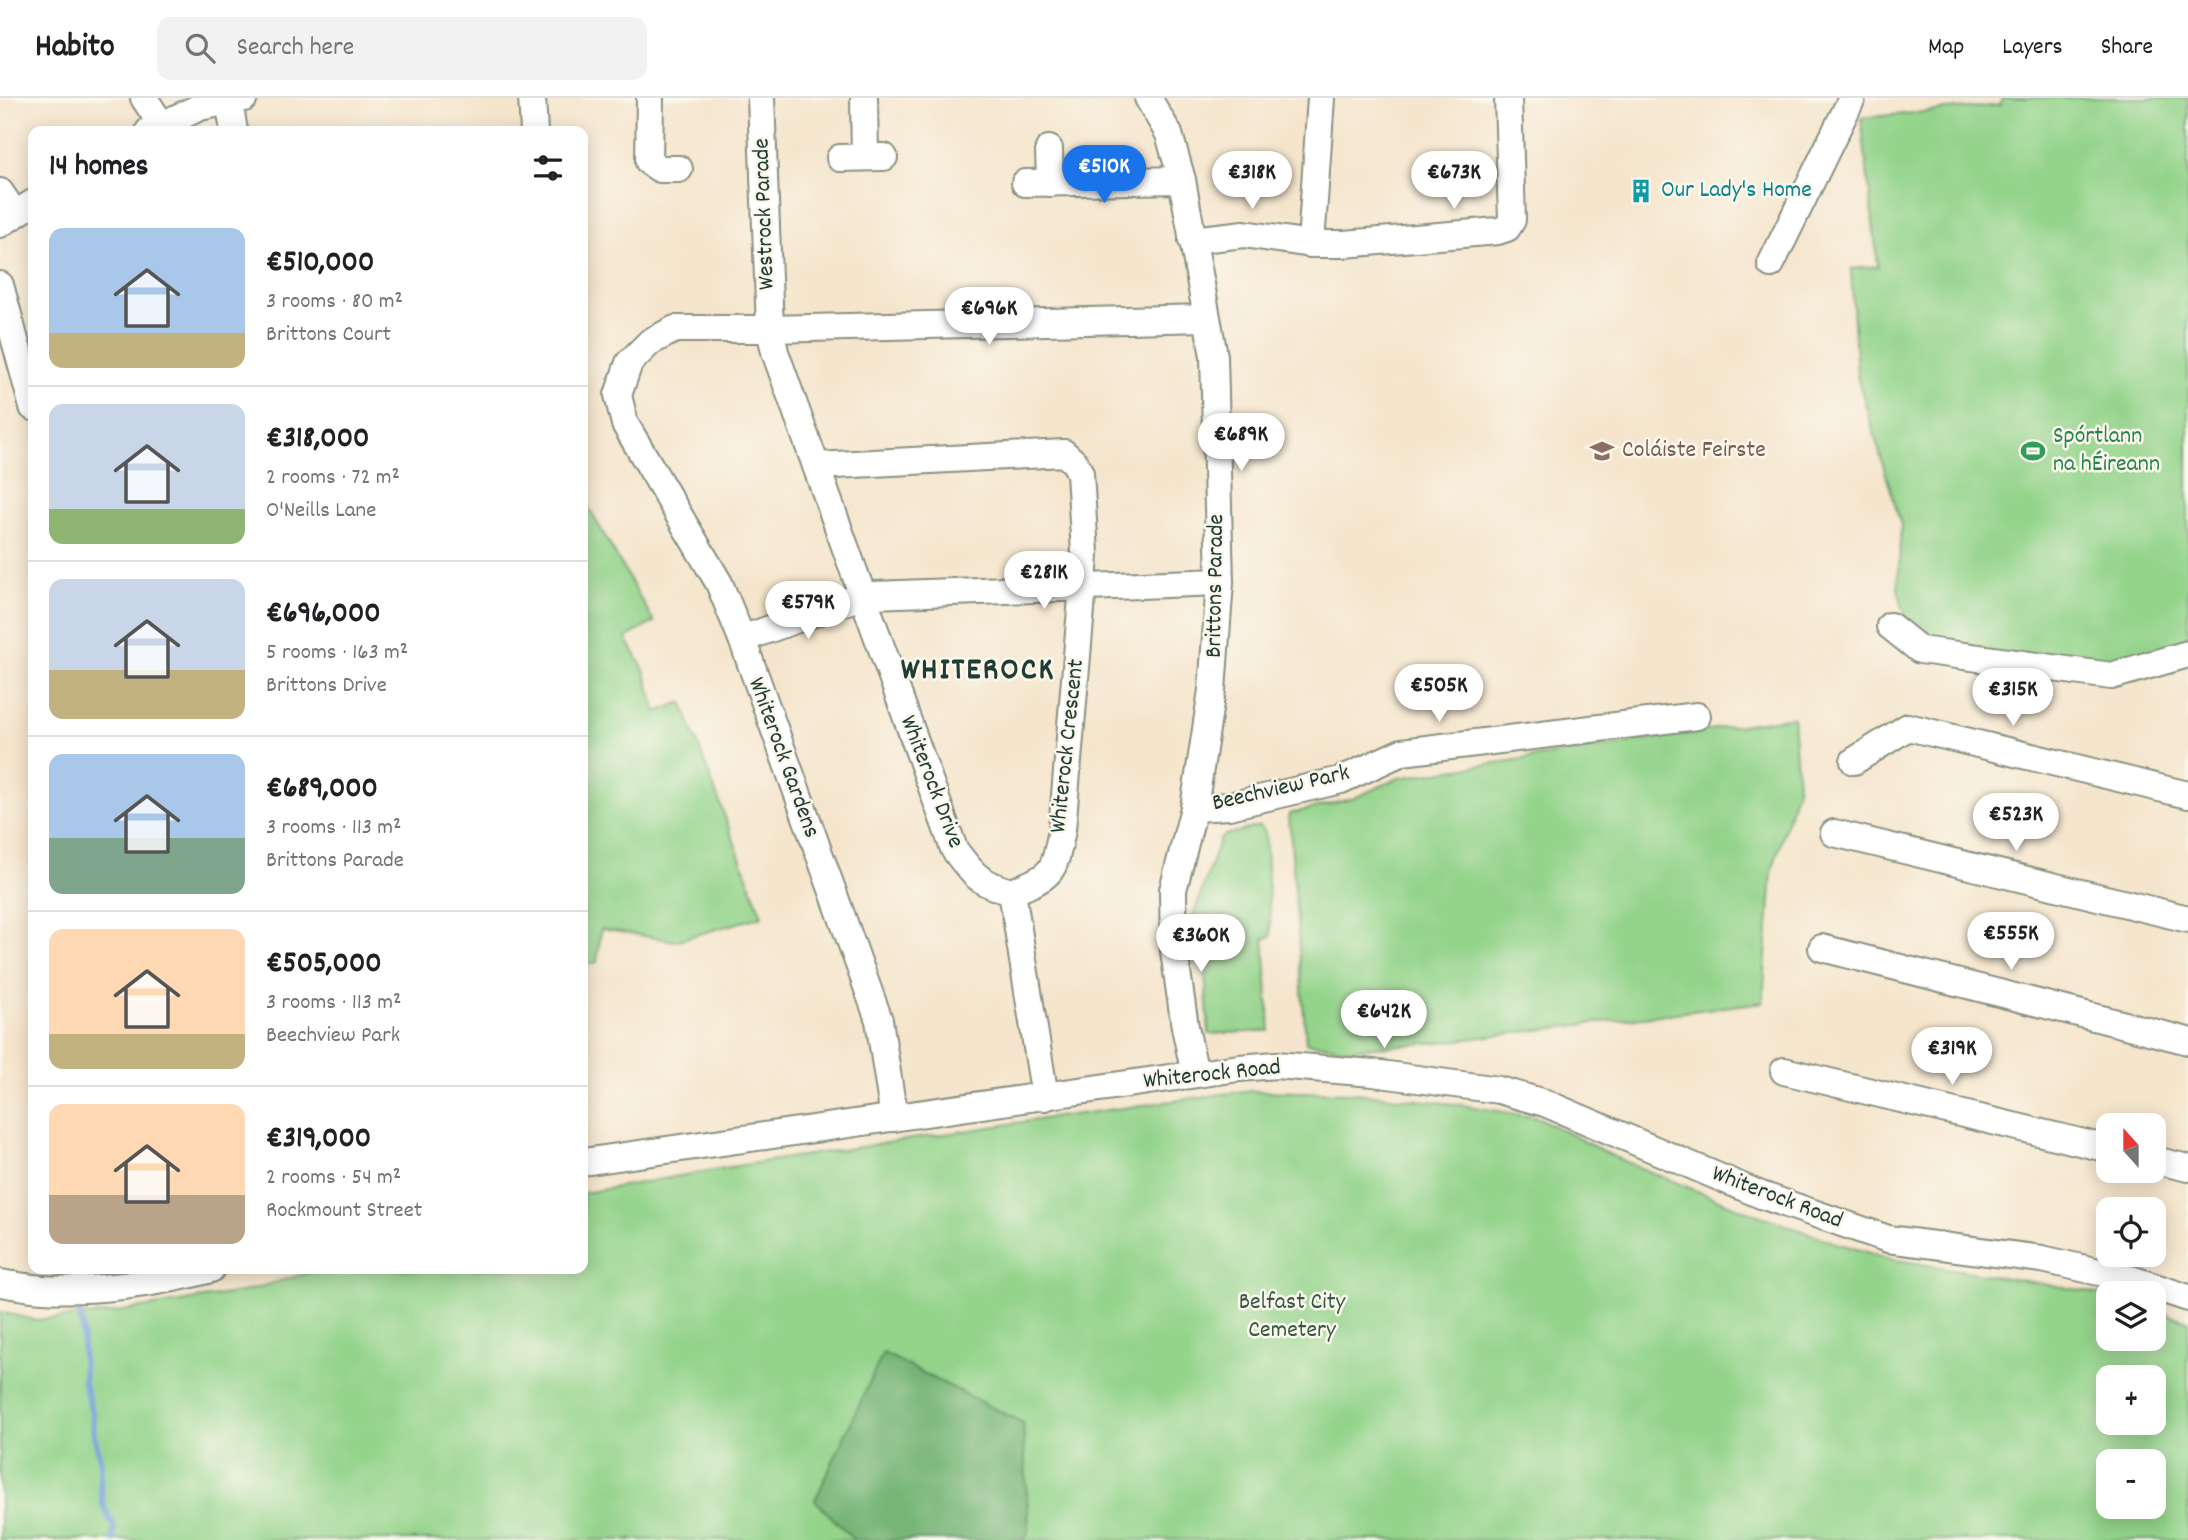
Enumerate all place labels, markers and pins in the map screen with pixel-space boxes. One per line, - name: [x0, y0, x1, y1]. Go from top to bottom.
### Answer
- pin: €510K: [1055, 146, 1153, 205]
- pin: €318K: [1203, 152, 1301, 211]
- pin: €673K: [1405, 152, 1503, 211]
- place label: Our Lady's Home: [1661, 174, 1812, 208]
- building icon: Our Lady's Home: [1627, 177, 1655, 205]
- pin: €696K: [940, 288, 1038, 347]
- pin: €689K: [1192, 414, 1290, 473]
- place label: Spórtlann na hÉireann: [2053, 420, 2160, 482]
- place label: Coláiste Feirste: [1622, 434, 1766, 468]
- school or university icon: Coláiste Feirste: [1588, 437, 1616, 465]
- sports icon: Spórtlann na hÉireann: [2019, 437, 2047, 465]
- pin: €281K: [995, 552, 1093, 611]
- pin: €579K: [759, 582, 857, 641]
- pin: €505K: [1390, 664, 1488, 724]
- pin: €315K: [1964, 668, 2062, 728]
- pin: €523K: [1967, 794, 2065, 853]
- pin: €555K: [1962, 912, 2060, 972]
- pin: €360K: [1152, 914, 1250, 974]
- pin: €642K: [1335, 990, 1433, 1050]
- pin: €319K: [1903, 1028, 2001, 1087]

